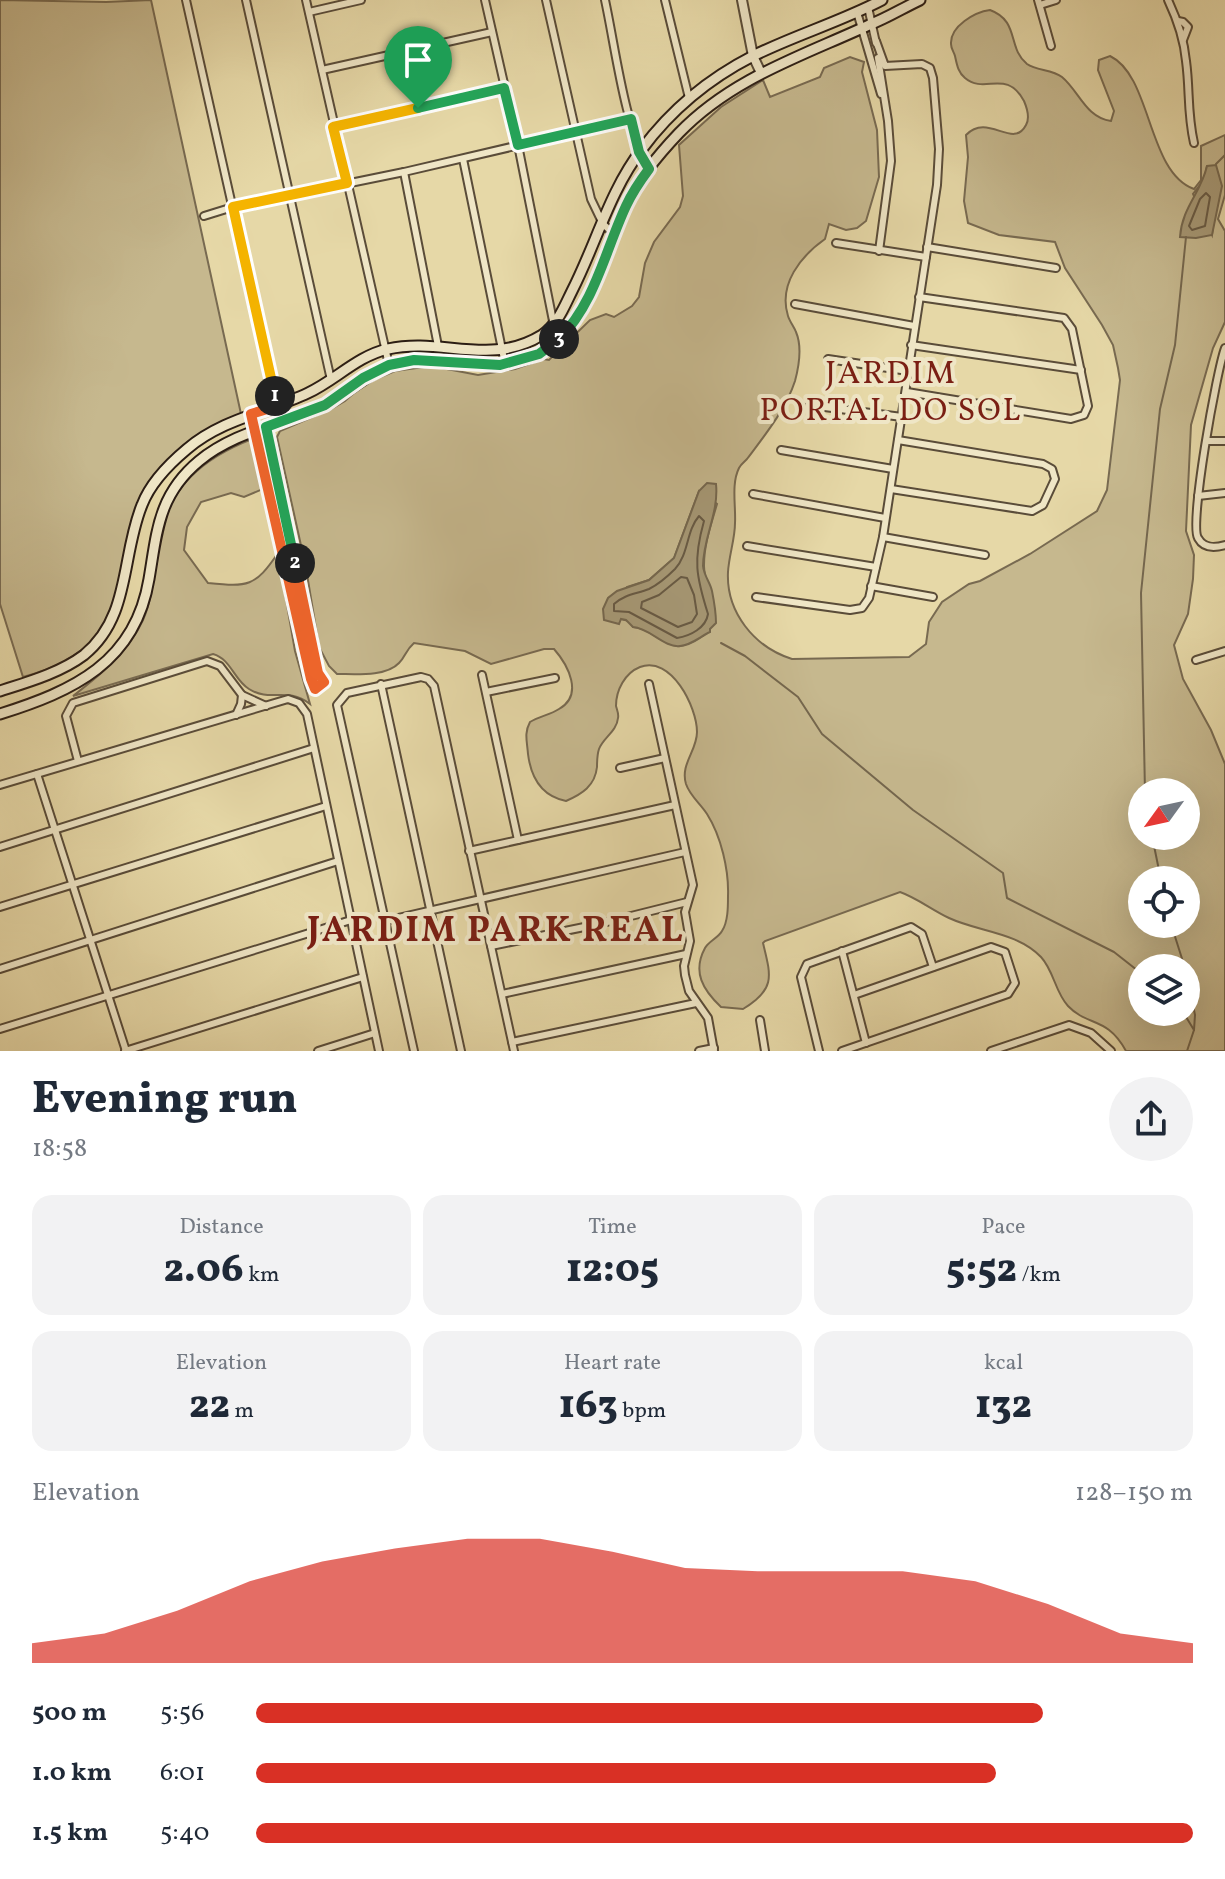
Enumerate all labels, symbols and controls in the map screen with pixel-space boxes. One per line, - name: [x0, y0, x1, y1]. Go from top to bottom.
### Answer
- pin: [384, 26, 452, 108]
- icon: arrive: [396, 38, 440, 82]
- pin: 3: [539, 319, 579, 359]
- text: 3: [553, 323, 565, 354]
- district label: JARDIM PORTAL DO SOL: [759, 353, 1023, 434]
- pin: 1: [255, 376, 295, 416]
- text: 1: [271, 380, 279, 411]
- pin: 2: [275, 543, 315, 583]
- text: 2: [289, 547, 301, 578]
- north arrow: [1128, 778, 1200, 850]
- map controls: [1128, 778, 1200, 1026]
- button: locate: [1128, 866, 1200, 938]
- district label: JARDIM PARK REAL: [306, 907, 685, 957]
- button: layers: [1128, 954, 1200, 1026]
- text: Evening run: [32, 1070, 298, 1131]
- button: share: [1109, 1077, 1193, 1161]
- text: 18:58: [32, 1131, 87, 1167]
- text: Distance: [179, 1212, 264, 1243]
- text: Time: [588, 1212, 637, 1243]
- text: Pace: [981, 1212, 1026, 1243]
- text: 2.06: [163, 1243, 244, 1299]
- text: 12:05: [566, 1243, 659, 1299]
- text: 5:52: [946, 1243, 1017, 1299]
- text: km: [244, 1260, 280, 1291]
- text: /km: [1017, 1260, 1061, 1291]
- text: Elevation: [176, 1348, 267, 1379]
- text: Heart rate: [564, 1348, 661, 1379]
- text: kcal: [984, 1348, 1023, 1379]
- text: 22: [189, 1379, 230, 1435]
- text: 163: [559, 1379, 618, 1435]
- text: 132: [975, 1379, 1032, 1435]
- text: m: [230, 1396, 254, 1427]
- text: bpm: [618, 1396, 666, 1427]
- text: Elevation: [32, 1475, 140, 1511]
- text: 128–150 m: [1075, 1475, 1193, 1511]
- text: 500 m: [32, 1695, 107, 1731]
- text: 5:56: [160, 1695, 204, 1731]
- text: 1.0 km: [32, 1755, 112, 1791]
- text: 6:01: [160, 1755, 205, 1791]
- text: 1.5 km: [32, 1815, 108, 1851]
- text: 5:40: [160, 1815, 209, 1851]

